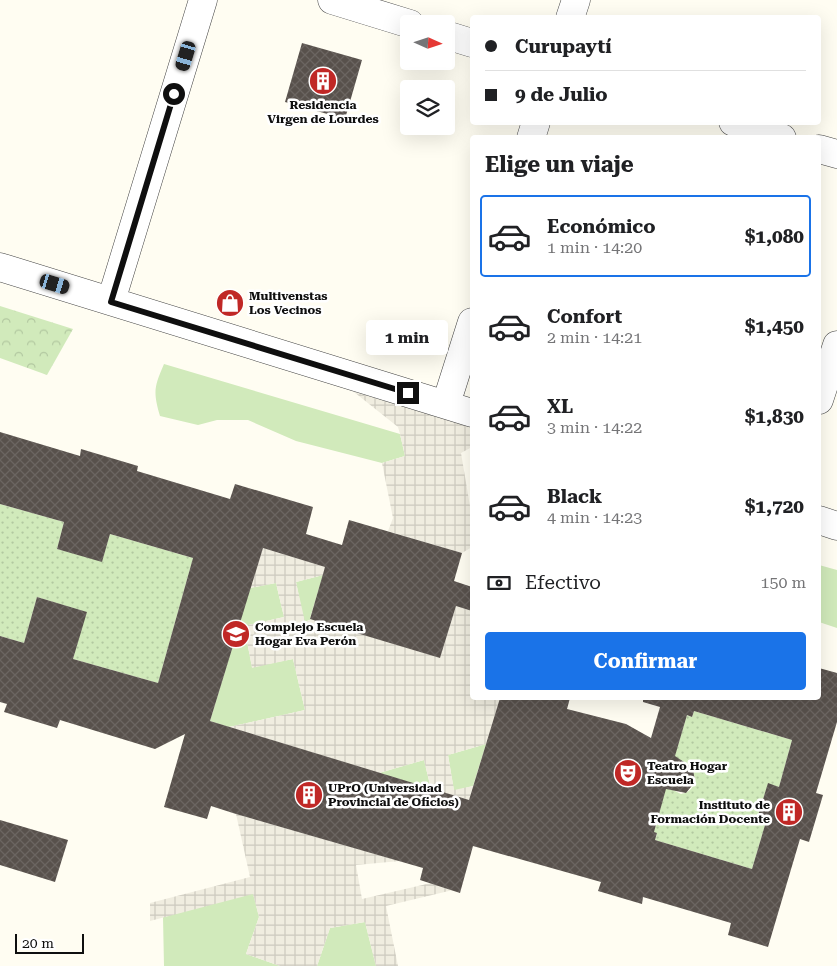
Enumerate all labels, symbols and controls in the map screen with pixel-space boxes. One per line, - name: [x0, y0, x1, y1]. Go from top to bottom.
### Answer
- north arrow: [400, 15, 455, 70]
- map controls: [400, 15, 455, 135]
- text: Curupaytí: [515, 35, 612, 58]
- car: [174, 39, 197, 73]
- building icon: Residencia Virgen de Lourdes: [308, 66, 338, 96]
- button: layers: [400, 80, 455, 135]
- route start: [163, 83, 185, 105]
- text: 9 de Julio: [515, 83, 608, 106]
- place label: Residencia Virgen de Lourdes: [267, 98, 379, 126]
- text: Elige un viaje: [485, 152, 634, 177]
- icon: car: [487, 214, 532, 259]
- text: Económico: [547, 215, 655, 238]
- text: $1,080: [745, 225, 804, 248]
- text: 1 min · 14:20: [547, 238, 642, 257]
- car: [38, 272, 71, 296]
- shop icon: Multivenstas Los Vecinos: [215, 288, 245, 318]
- place label: Multivenstas Los Vecinos: [249, 289, 328, 317]
- icon: car: [487, 304, 532, 349]
- text: Confort: [547, 305, 622, 328]
- text: $1,450: [745, 315, 804, 338]
- callout: 1 min: [367, 320, 449, 356]
- text: 1 min: [385, 328, 429, 347]
- text: 2 min · 14:21: [547, 328, 642, 347]
- route end: [397, 382, 419, 404]
- icon: car: [487, 394, 532, 439]
- text: XL: [547, 395, 573, 418]
- text: $1,830: [745, 405, 804, 428]
- text: 3 min · 14:22: [547, 418, 642, 437]
- icon: car: [487, 484, 532, 529]
- text: Black: [547, 485, 602, 508]
- text: $1,720: [745, 495, 804, 518]
- text: 4 min · 14:23: [547, 508, 642, 527]
- icon: cash: [485, 569, 513, 597]
- text: Efectivo: [525, 571, 601, 594]
- text: 150 m: [760, 573, 806, 592]
- school or university icon: Complejo Escuela Hogar Eva Perón: [221, 619, 251, 649]
- place label: Complejo Escuela Hogar Eva Perón: [255, 620, 363, 648]
- button: Confirmar: [485, 632, 806, 690]
- theatre icon: Teatro Hogar Escuela: [613, 758, 643, 788]
- place label: Teatro Hogar Escuela: [647, 759, 728, 787]
- building icon: UPrO (Universidad Provincial de Oficios): [294, 780, 324, 810]
- place label: UPrO (Universidad Provincial de Oficios): [328, 781, 459, 809]
- building icon: Instituto de Formación Docente: [774, 797, 804, 827]
- place label: Instituto de Formación Docente: [651, 798, 770, 826]
- scale bar: [15, 931, 84, 954]
- text: 20 m: [22, 935, 54, 951]

